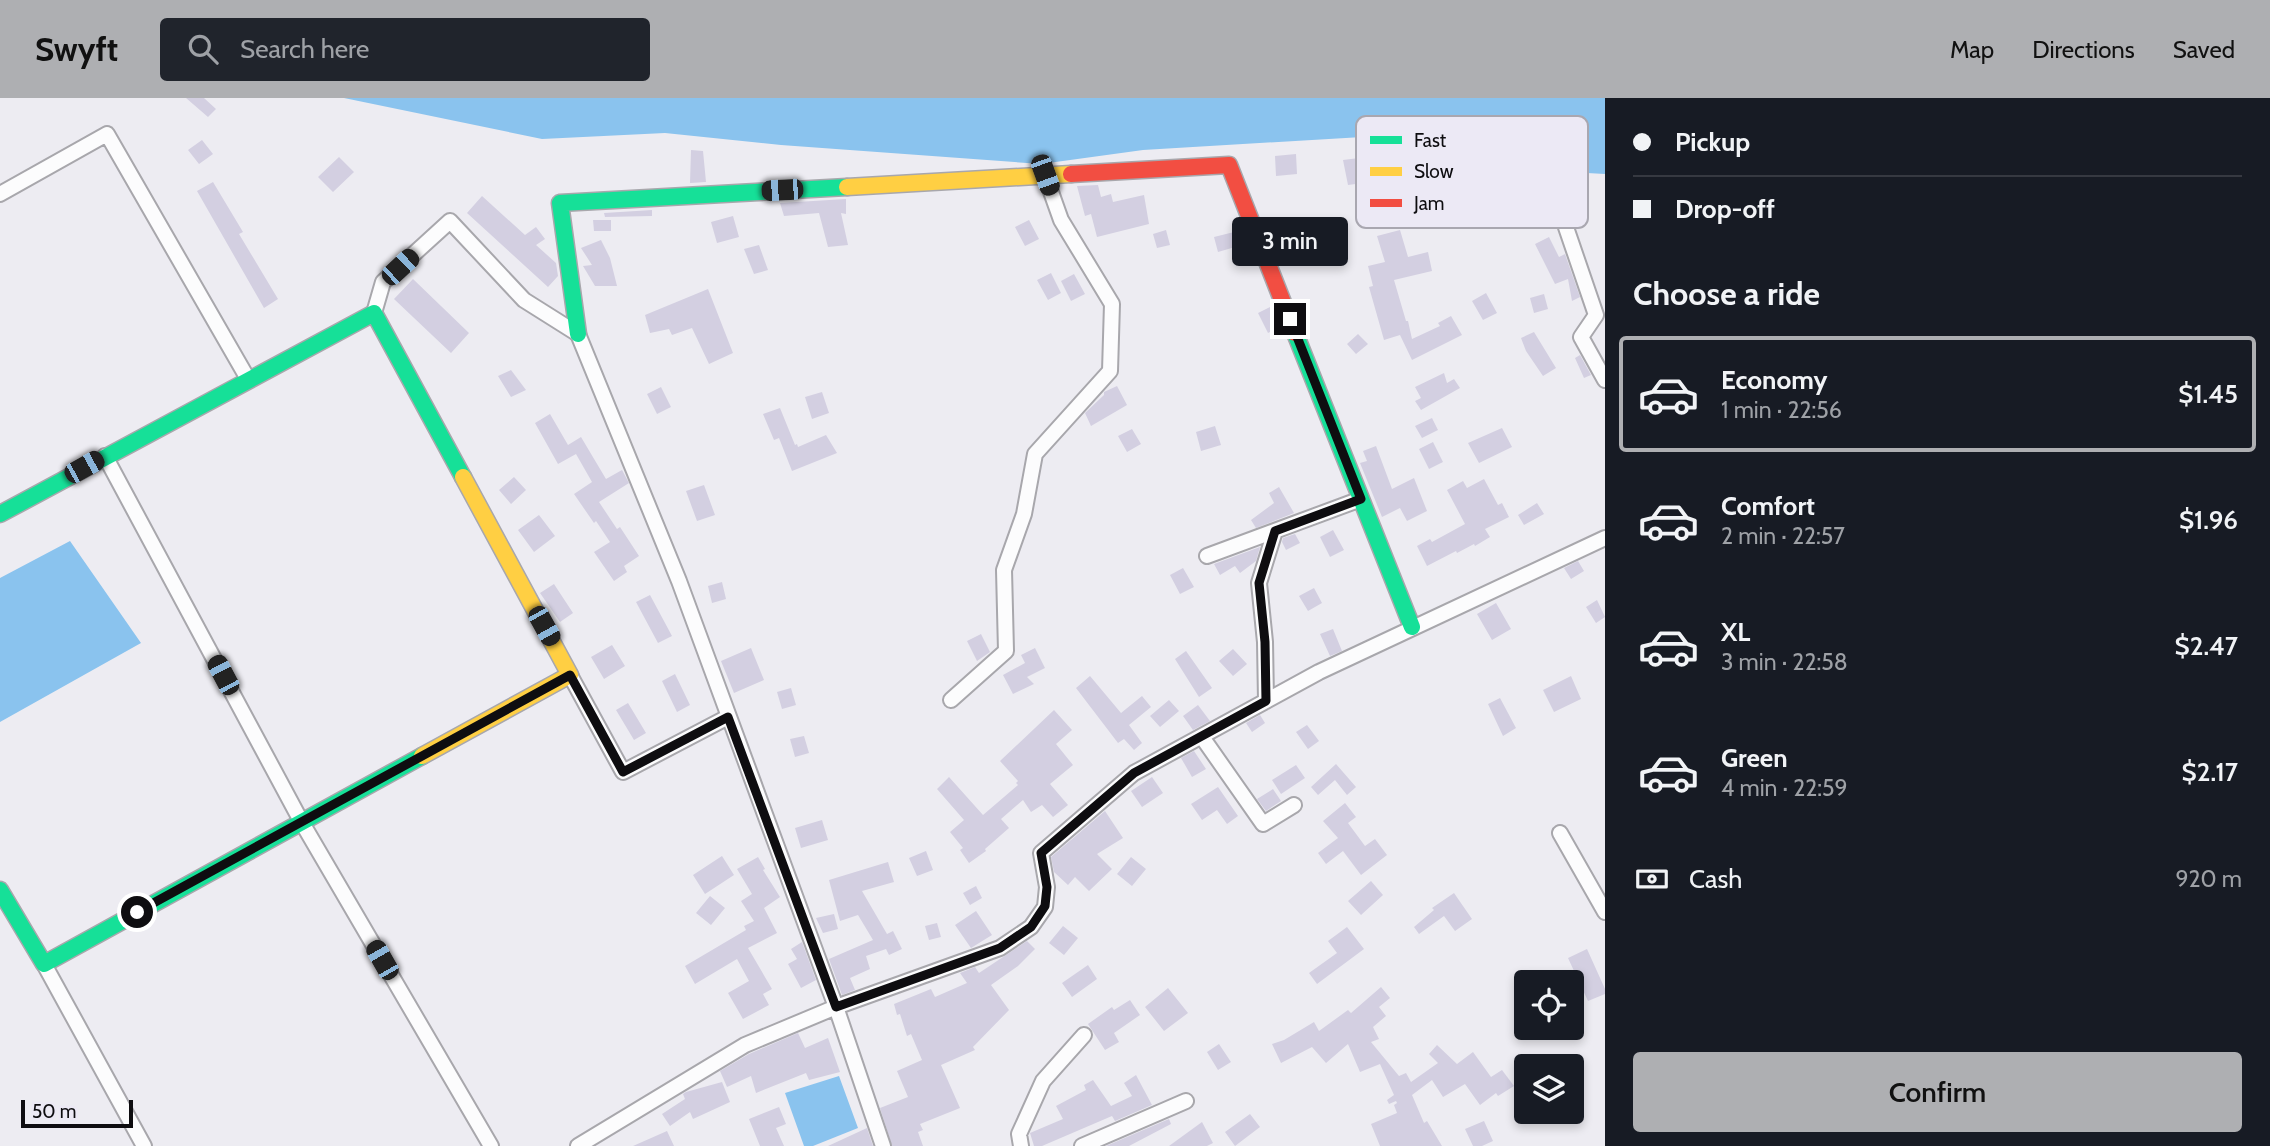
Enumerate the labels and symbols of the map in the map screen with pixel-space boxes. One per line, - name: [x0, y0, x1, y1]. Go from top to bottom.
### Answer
- legend: [1356, 116, 1588, 228]
- text: Fast: [1414, 129, 1447, 152]
- car: [1028, 152, 1063, 198]
- text: Slow: [1414, 160, 1454, 183]
- car: [761, 178, 804, 202]
- text: Jam: [1413, 192, 1444, 215]
- callout: 3 min: [1232, 218, 1348, 266]
- car: [378, 245, 423, 289]
- route end: [1274, 303, 1306, 335]
- car: [61, 448, 108, 486]
- car: [525, 603, 564, 649]
- car: [204, 652, 243, 698]
- route start: [121, 896, 153, 928]
- car: [363, 937, 402, 983]
- scale bar: [21, 1097, 133, 1129]

